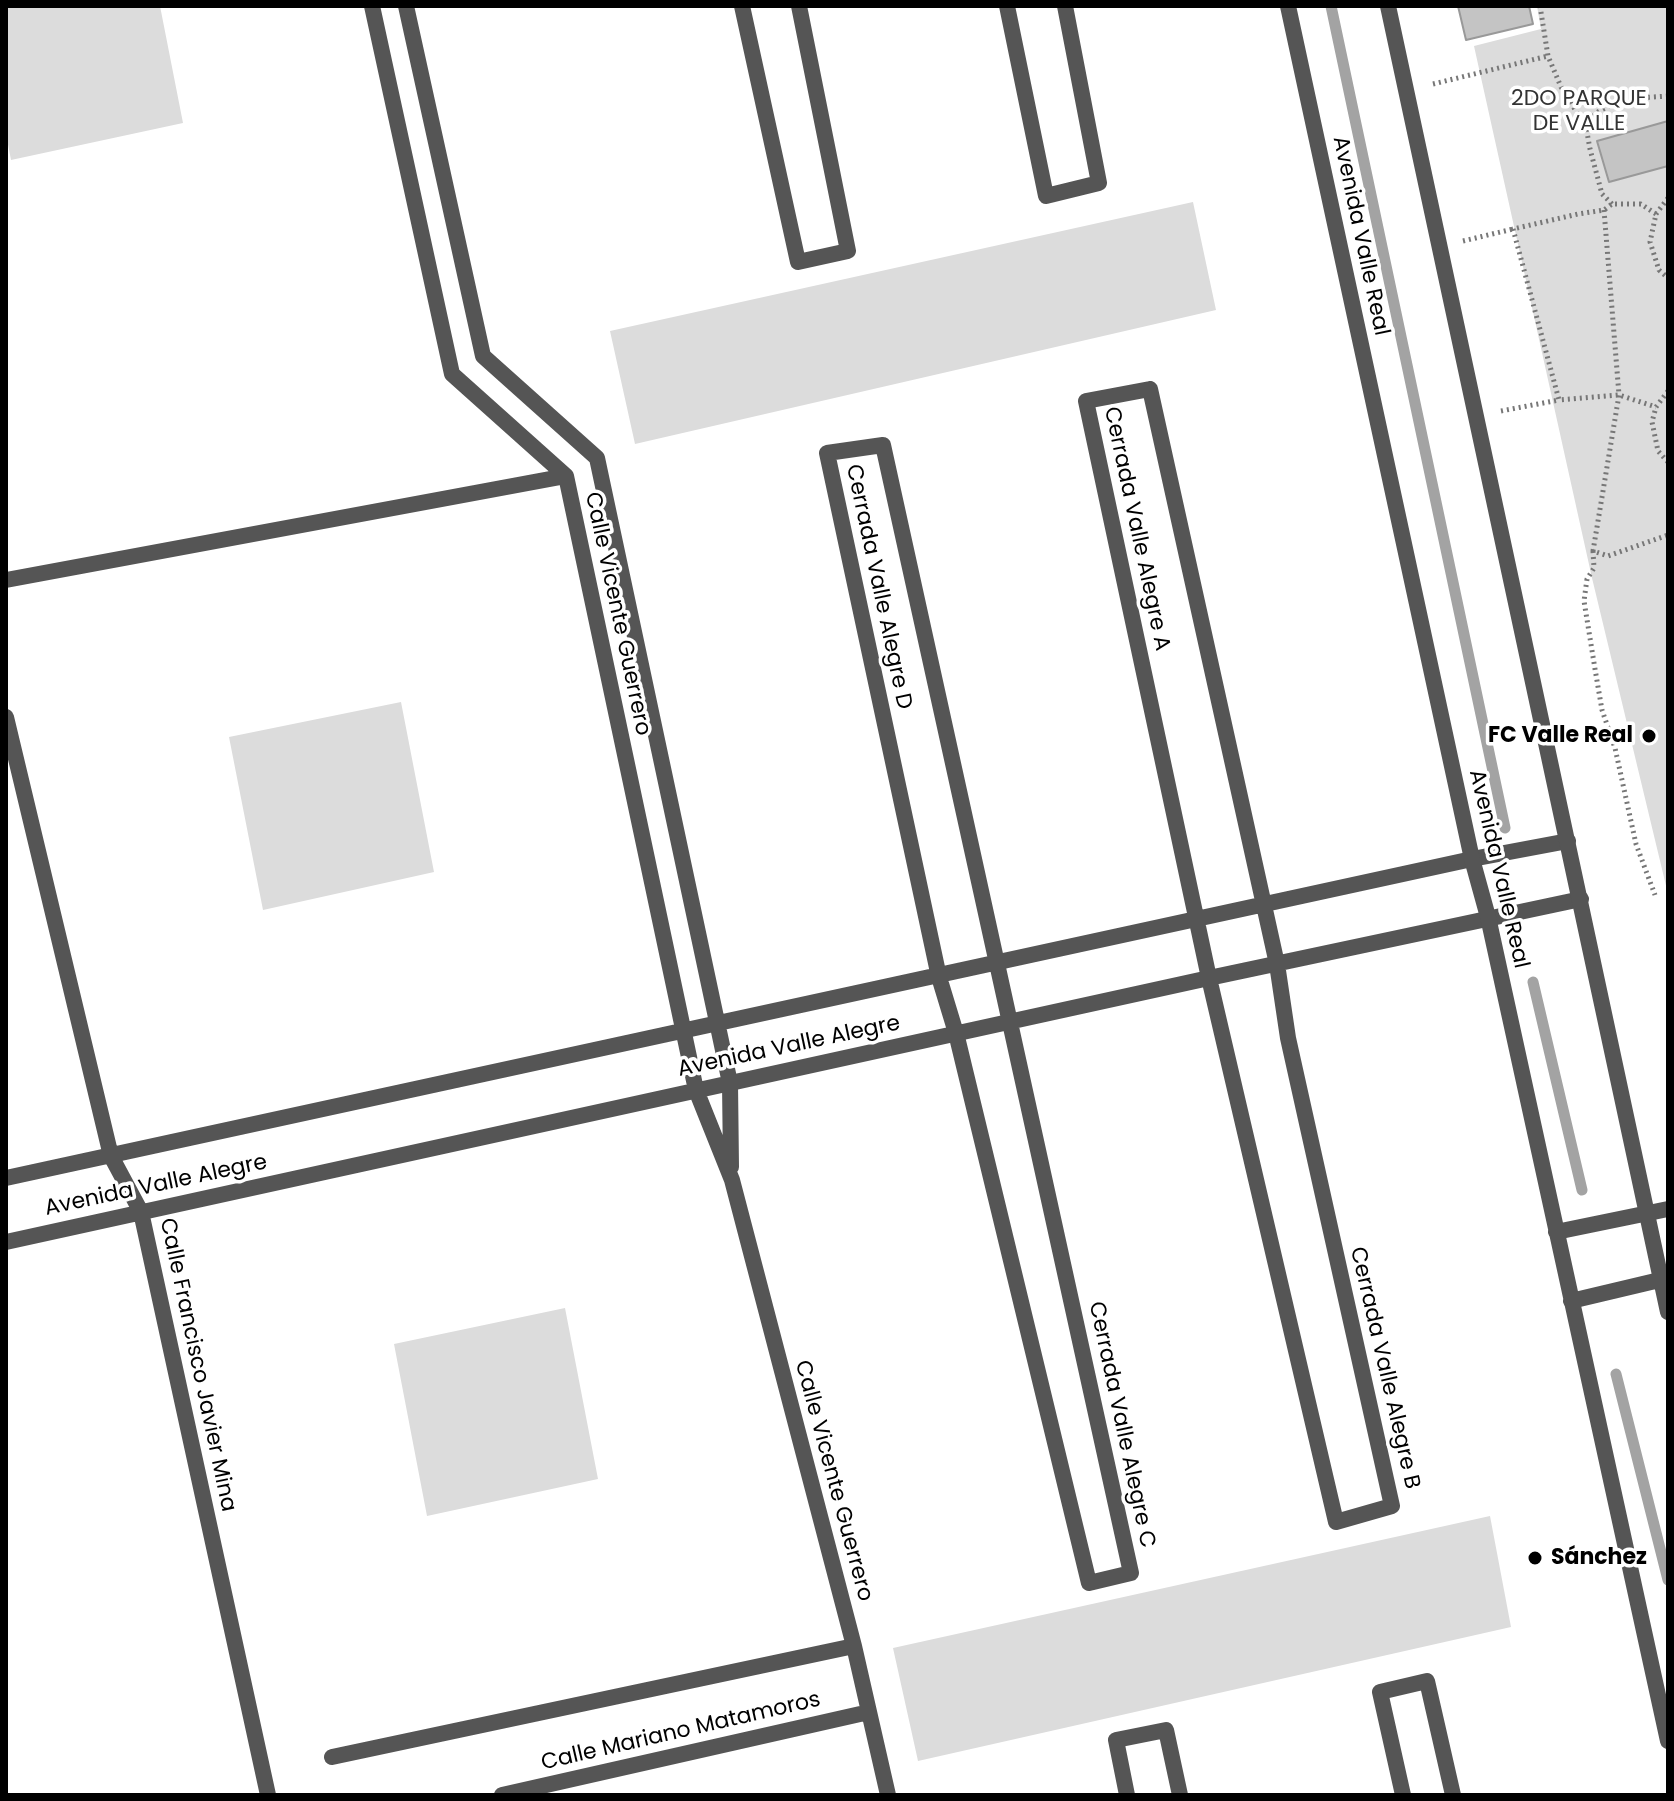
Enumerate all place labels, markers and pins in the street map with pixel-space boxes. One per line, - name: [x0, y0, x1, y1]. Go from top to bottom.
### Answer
- place label: FC Valle Real: [1488, 723, 1633, 749]
- marker: FC Valle Real: [1640, 727, 1658, 745]
- place label: Sánchez: [1551, 1545, 1647, 1571]
- marker: Sánchez: [1526, 1549, 1544, 1567]

